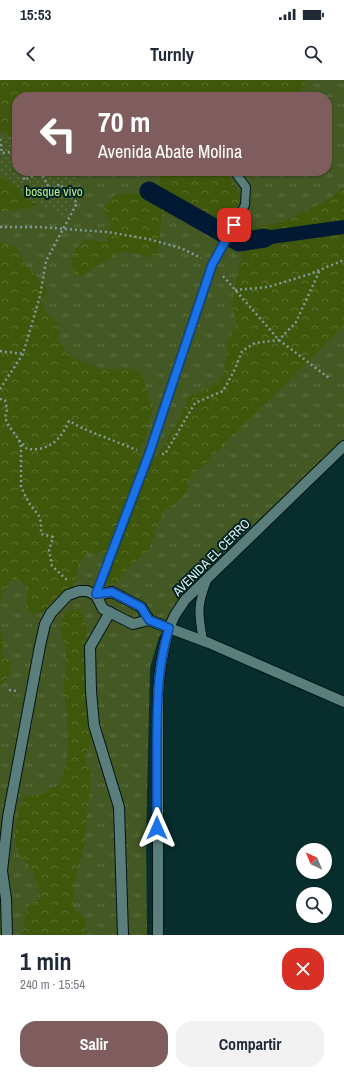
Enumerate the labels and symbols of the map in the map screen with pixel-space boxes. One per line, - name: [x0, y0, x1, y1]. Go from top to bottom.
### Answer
- park label: bosque vivo: [25, 183, 83, 200]
- pin: [217, 208, 251, 242]
- street label: AVENIDA EL CERRO: [168, 515, 254, 600]
- position arrow: [136, 807, 178, 849]
- north arrow: [296, 843, 332, 879]

